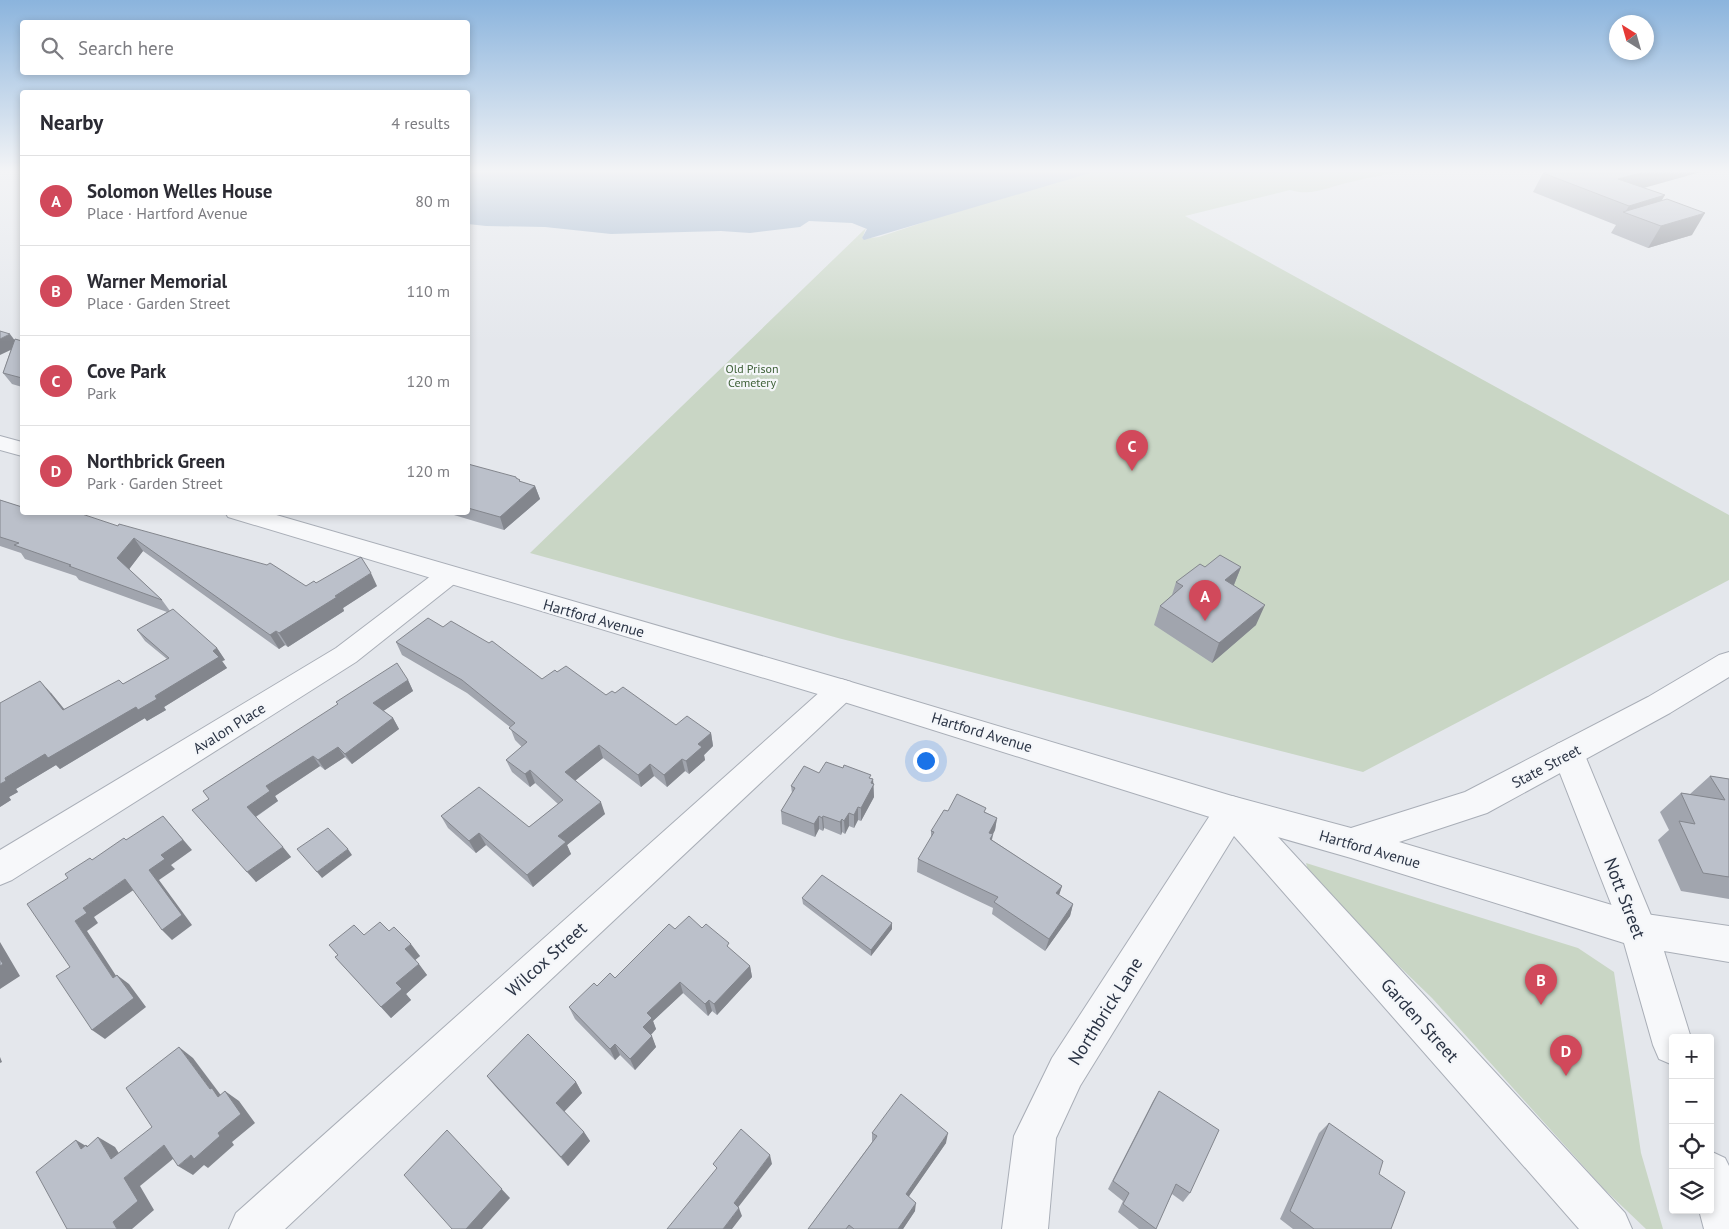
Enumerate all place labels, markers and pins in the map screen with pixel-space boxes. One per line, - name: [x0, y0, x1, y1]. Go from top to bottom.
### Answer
- pin: C: [1116, 430, 1148, 471]
- pin: A: [1189, 580, 1221, 621]
- pin: B: [1525, 964, 1557, 1005]
- pin: D: [1550, 1035, 1582, 1076]

